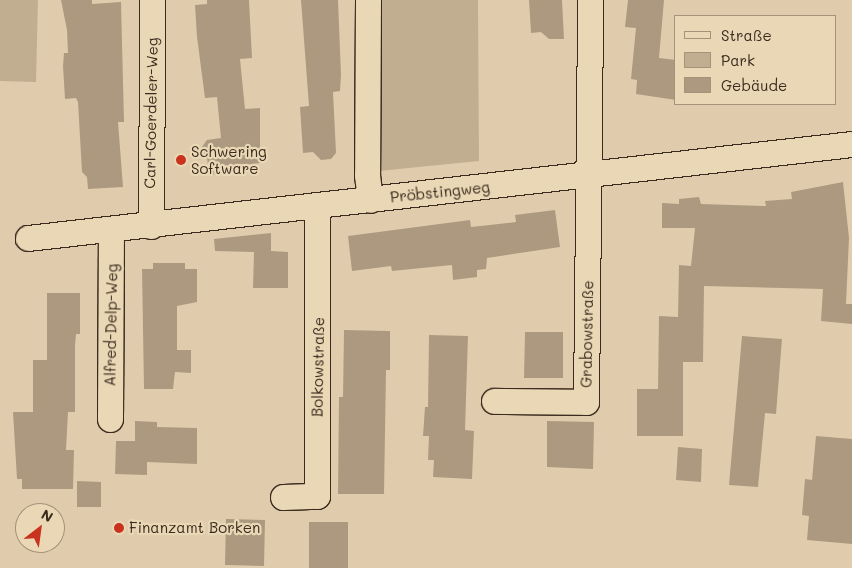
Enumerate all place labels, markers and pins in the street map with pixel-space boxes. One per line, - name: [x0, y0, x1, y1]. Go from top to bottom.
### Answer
- place label: Schwering Software: [191, 142, 267, 177]
- marker: Schwering Software: [175, 154, 187, 166]
- place label: Finanzamt Borken: [129, 519, 260, 537]
- marker: Finanzamt Borken: [113, 522, 125, 534]

